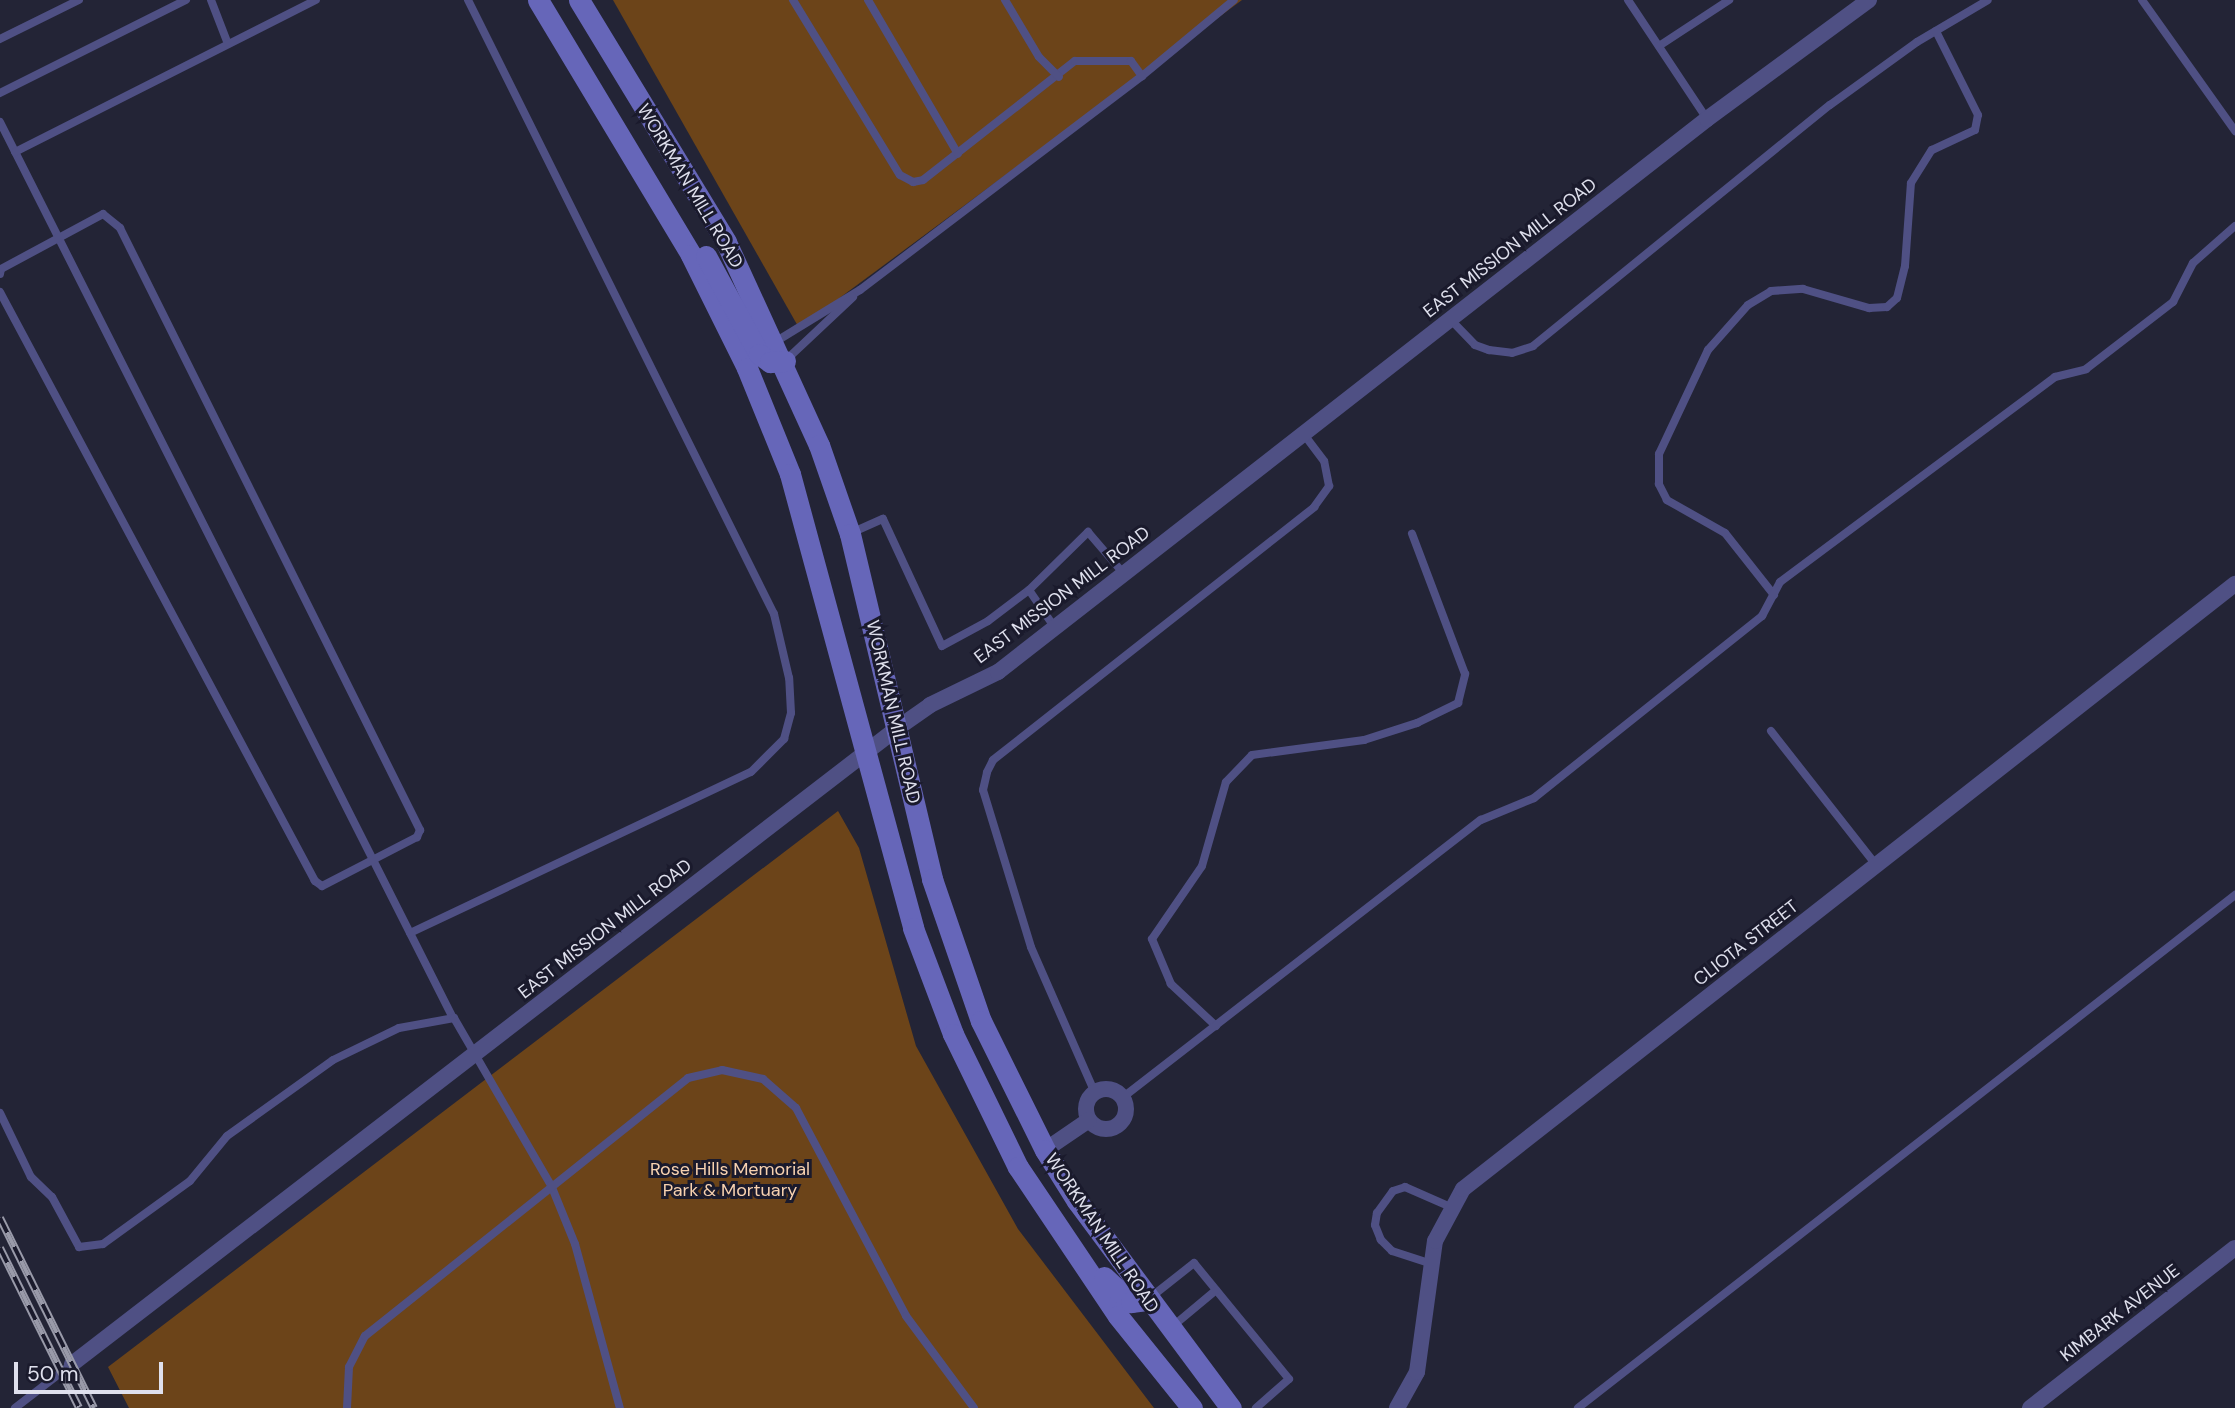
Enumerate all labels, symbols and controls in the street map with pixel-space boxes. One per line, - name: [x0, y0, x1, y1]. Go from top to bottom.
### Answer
- street label: WORKMAN MILL ROAD: [632, 100, 748, 272]
- street label: EAST MISSION MILL ROAD: [1419, 174, 1601, 322]
- street label: EAST MISSION MILL ROAD: [970, 522, 1154, 668]
- street label: WORKMAN MILL ROAD: [861, 618, 925, 806]
- street label: EAST MISSION MILL ROAD: [514, 855, 696, 1003]
- street label: CLIOTA STREET: [1689, 895, 1803, 991]
- street label: WORKMAN MILL ROAD: [1041, 1149, 1163, 1317]
- park label: Rose Hills Memorial Park & Mortuary: [650, 1159, 810, 1202]
- street label: KIMBARK AVENUE: [2056, 1260, 2184, 1366]
- scale bar: [18, 1348, 166, 1392]
- text: 50 m: [27, 1360, 78, 1388]

